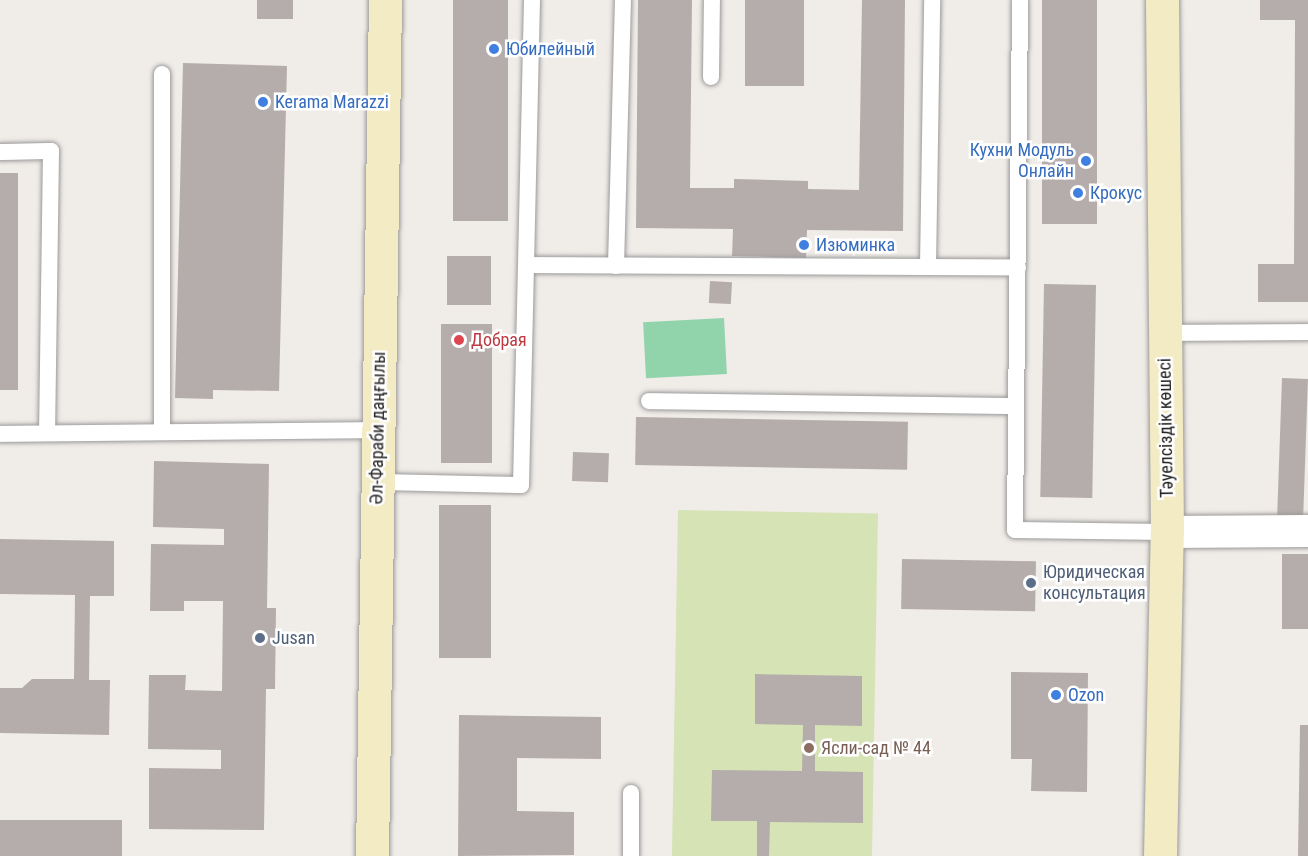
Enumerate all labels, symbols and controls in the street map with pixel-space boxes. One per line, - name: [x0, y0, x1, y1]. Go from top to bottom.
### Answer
- place label: Юбилейный: [506, 38, 595, 60]
- marker: Юбилейный: [487, 42, 501, 56]
- place label: Kerama Marazzi: [275, 91, 389, 113]
- marker: Kerama Marazzi: [256, 95, 270, 109]
- place label: Кухни Модуль Онлайн: [970, 140, 1074, 182]
- marker: Кухни Модуль Онлайн: [1079, 154, 1093, 168]
- place label: Крокус: [1090, 182, 1142, 204]
- marker: Крокус: [1071, 186, 1085, 200]
- place label: Изюминка: [816, 234, 895, 256]
- marker: Изюминка: [797, 238, 811, 252]
- place label: Добрая: [471, 329, 527, 351]
- marker: Добрая: [452, 333, 466, 347]
- street label: Әл-Фараби даңғылы: [366, 351, 390, 505]
- street label: Тәуелсіздік көшесі: [1154, 358, 1178, 498]
- place label: Юридическая консультация: [1043, 562, 1146, 604]
- marker: Юридическая консультация: [1024, 576, 1038, 590]
- place label: Jusan: [272, 627, 315, 649]
- marker: Jusan: [253, 631, 267, 645]
- place label: Ozon: [1068, 684, 1104, 706]
- marker: Ozon: [1049, 688, 1063, 702]
- place label: Ясли-сад № 44: [821, 737, 931, 759]
- marker: Ясли-сад № 44: [802, 741, 816, 755]

